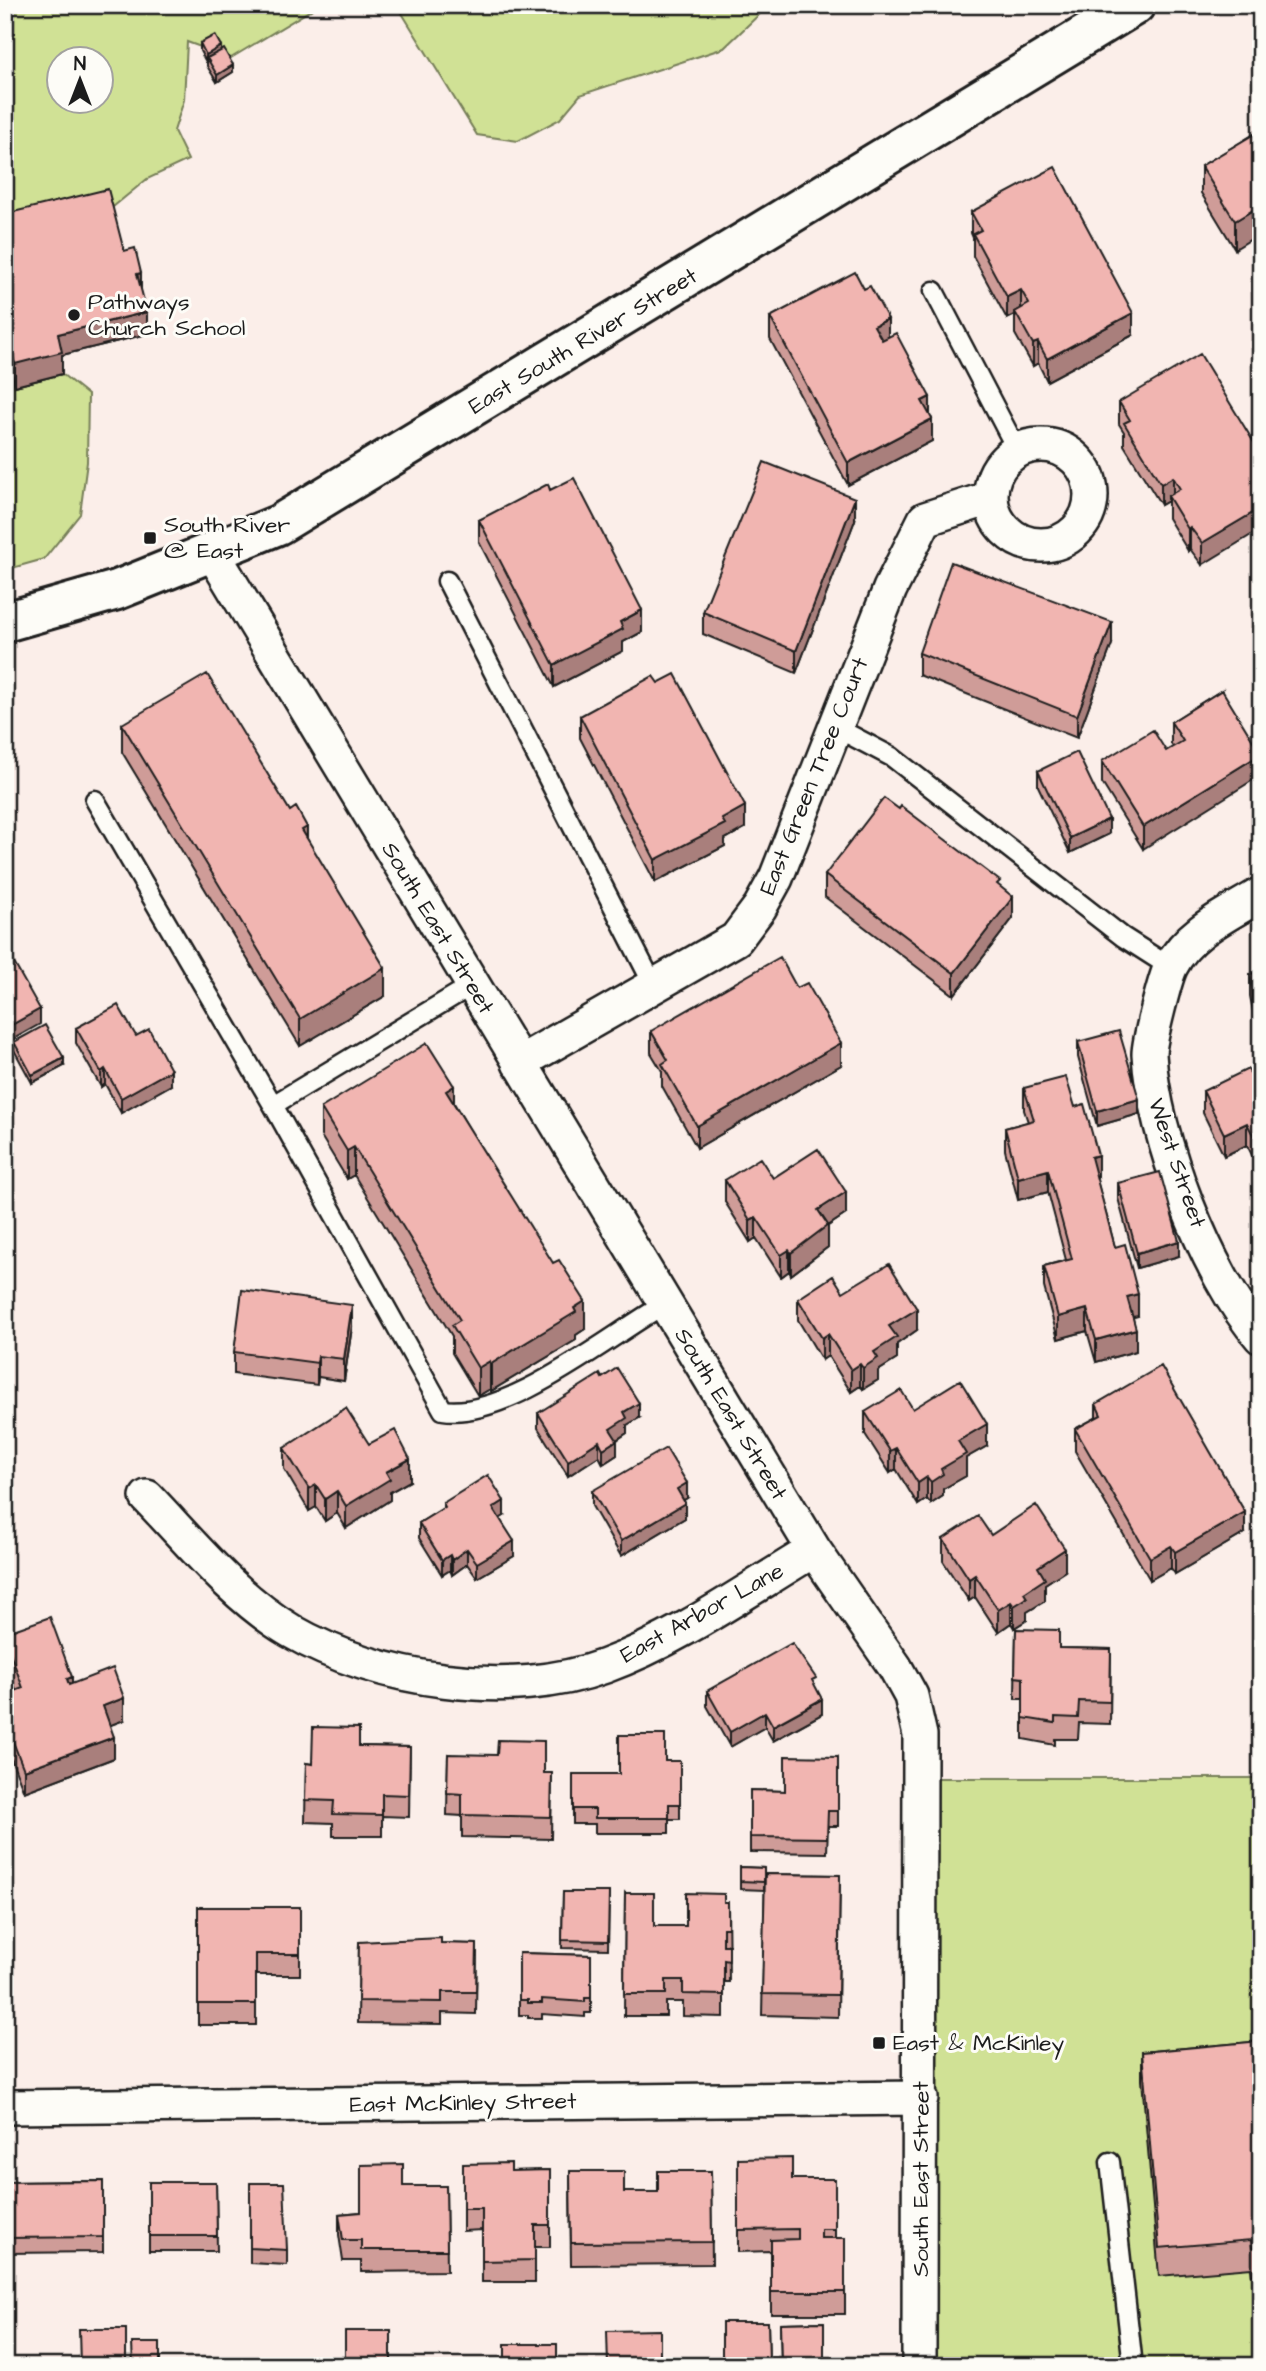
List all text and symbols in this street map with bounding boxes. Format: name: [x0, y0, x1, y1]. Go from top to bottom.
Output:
north arrow: [46, 46, 116, 116]
text: N: [74, 51, 86, 78]
street label: East South River Street: [463, 260, 704, 422]
place label: Pathways Church School: [88, 286, 245, 344]
marker: Pathways Church School: [66, 307, 82, 323]
place label: South River @ East: [164, 509, 291, 567]
marker: South River @ East: [142, 530, 158, 546]
street label: East Green Tree Court: [752, 652, 877, 900]
street label: South East Street: [374, 836, 502, 1021]
street label: West Street: [1140, 1094, 1214, 1233]
street label: South East Street: [667, 1322, 795, 1507]
street label: East Arbor Lane: [615, 1555, 789, 1671]
place label: East & McKinley: [893, 2027, 1065, 2060]
marker: East & McKinley: [871, 2035, 887, 2051]
street label: South East Street: [905, 2080, 937, 2277]
street label: East McKinley Street: [349, 2085, 577, 2122]

